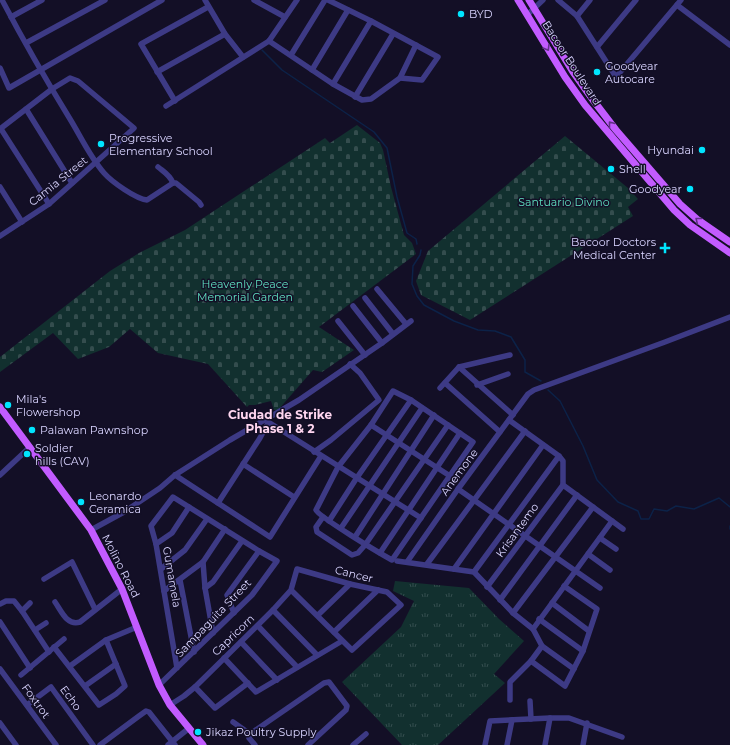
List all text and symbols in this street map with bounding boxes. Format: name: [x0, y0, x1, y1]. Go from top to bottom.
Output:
place label: BYD: [469, 7, 493, 21]
marker: BYD: [456, 9, 466, 19]
street label: Bacoor Boulevard: [539, 18, 605, 108]
one-way arrow: [543, 44, 550, 51]
place label: Goodyear Autocare: [605, 59, 658, 86]
marker: Goodyear Autocare: [592, 67, 602, 77]
one-way arrow: [608, 121, 615, 128]
place label: Progressive Elementary School: [109, 131, 213, 158]
marker: Progressive Elementary School: [96, 139, 106, 149]
place label: Hyundai: [647, 143, 694, 157]
marker: Hyundai: [697, 145, 707, 155]
street label: Camia Street: [26, 153, 91, 209]
place label: Shell: [619, 162, 646, 176]
marker: Shell: [606, 164, 616, 174]
place label: Goodyear: [629, 182, 682, 196]
marker: Goodyear: [685, 184, 695, 194]
park label: Santuario Divino: [518, 195, 610, 209]
one-way arrow: [695, 217, 703, 224]
place label: Bacoor Doctors Medical Center: [571, 235, 657, 262]
marker: Bacoor Doctors Medical Center: [659, 242, 671, 254]
park label: Heavenly Peace Memorial Garden: [197, 277, 293, 304]
place label: Mila's Flowershop: [16, 392, 80, 419]
marker: Mila's Flowershop: [3, 400, 13, 410]
district label: Ciudad de Strike Phase 1 & 2: [228, 407, 332, 436]
place label: Palawan Pawnshop: [40, 423, 148, 437]
marker: Palawan Pawnshop: [27, 425, 37, 435]
place label: Soldier hills (CAV): [35, 441, 90, 468]
street label: Anemone: [437, 446, 481, 498]
marker: Soldier hills (CAV): [22, 449, 32, 459]
place label: Leonardo Ceramica: [89, 489, 142, 516]
marker: Leonardo Ceramica: [76, 497, 86, 507]
street label: Krisantemo: [493, 500, 541, 560]
street label: Molino Road: [99, 532, 143, 600]
street label: Gumamela: [160, 545, 184, 609]
street label: Cancer: [333, 563, 375, 585]
street label: Sampaguita Street: [172, 576, 254, 660]
street label: Capricorn: [209, 611, 257, 659]
street label: Foxtrot: [19, 681, 54, 722]
street label: Echo: [57, 683, 85, 713]
place label: Jikaz Poultry Supply: [205, 725, 316, 739]
marker: Jikaz Poultry Supply: [193, 727, 203, 737]

